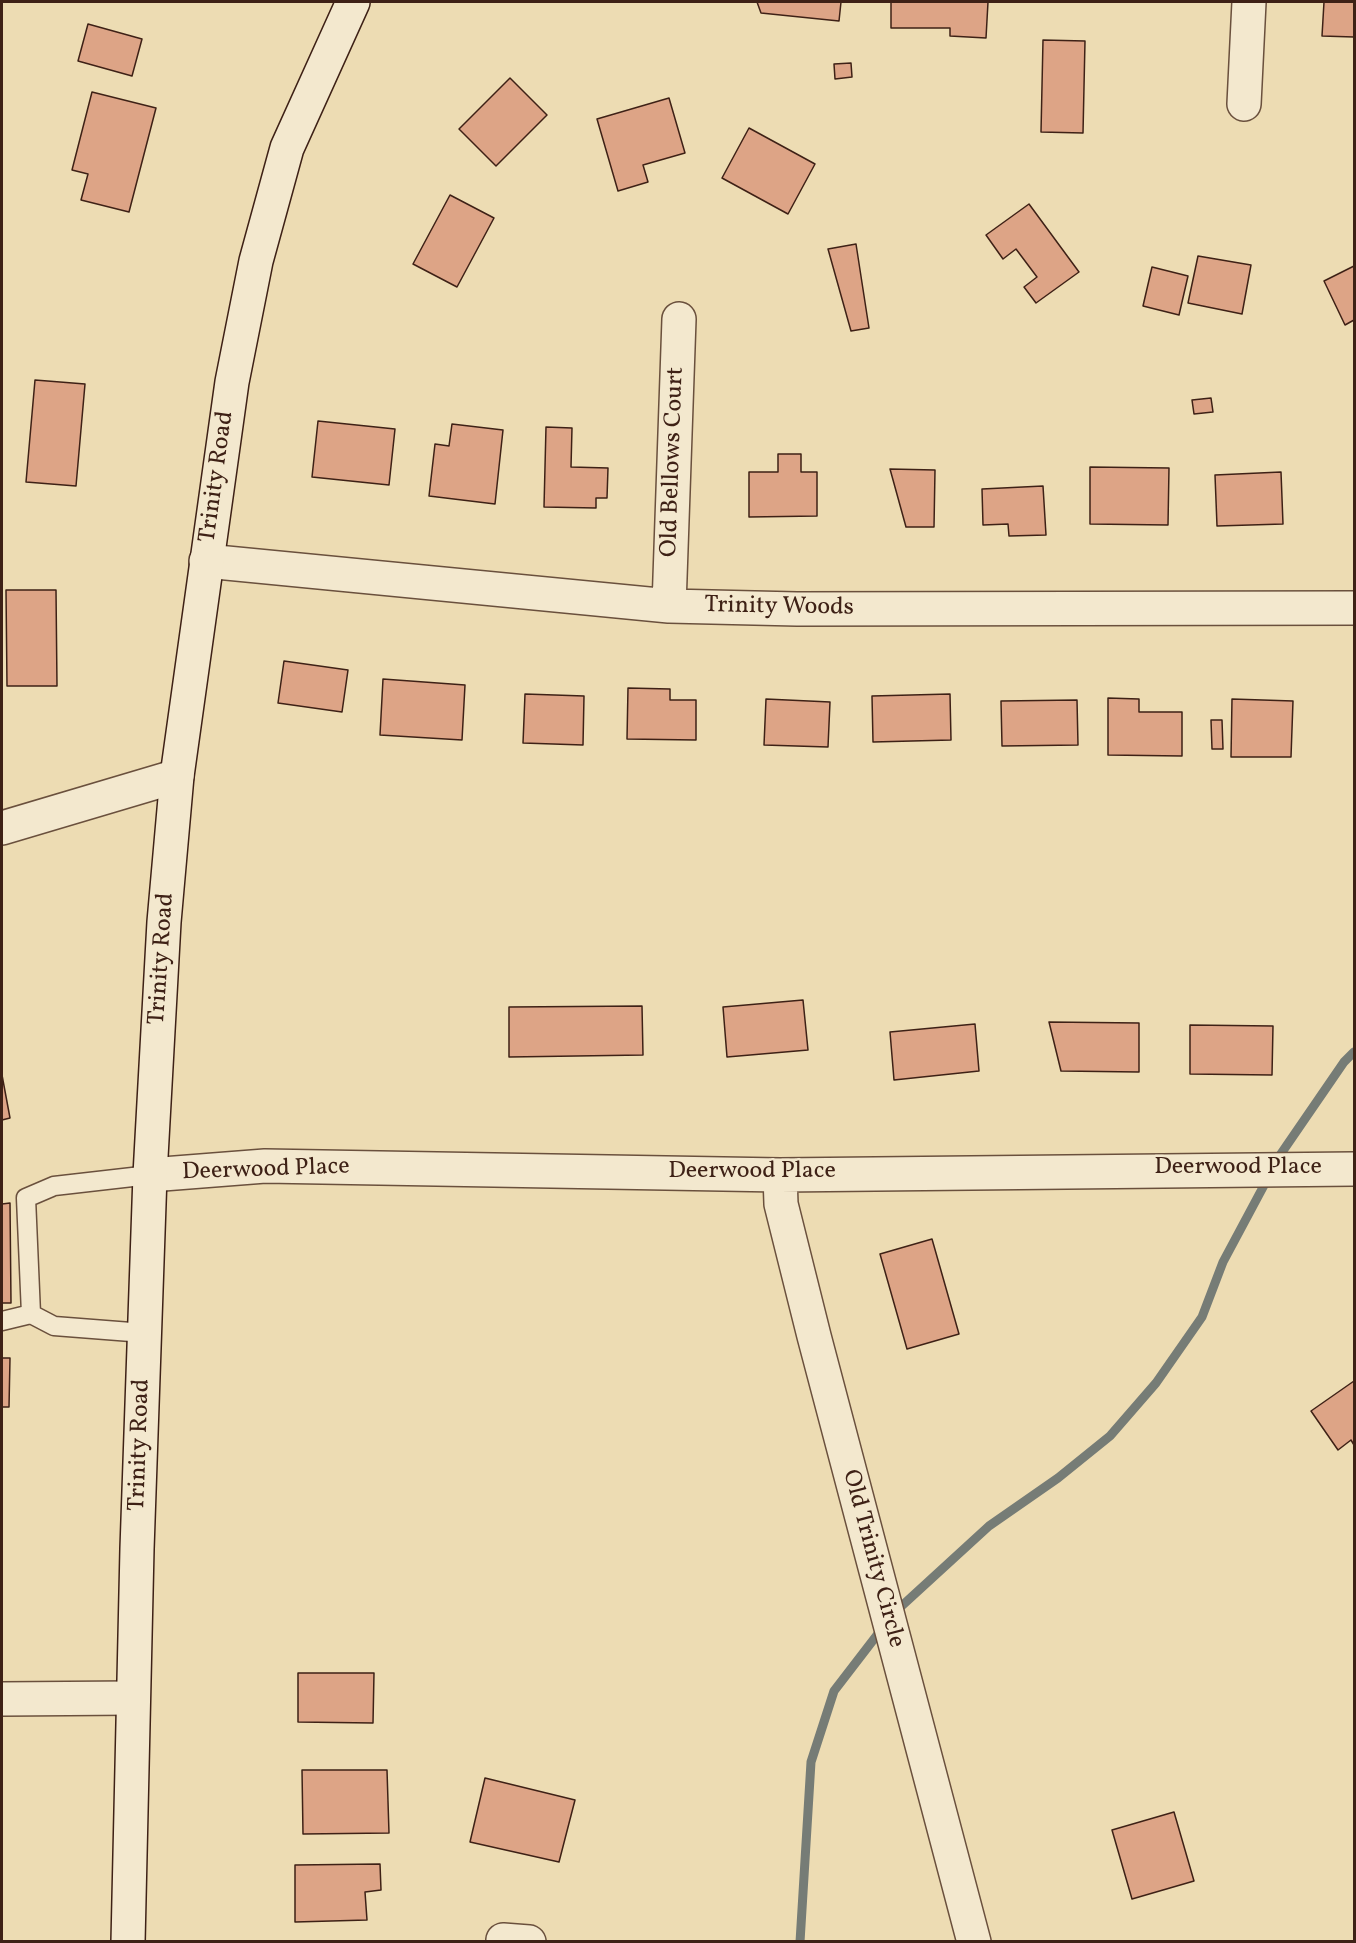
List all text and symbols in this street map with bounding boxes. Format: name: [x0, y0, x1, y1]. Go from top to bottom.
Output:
street label: Old Bellows Court: [656, 366, 692, 558]
street label: Trinity Road: [195, 409, 241, 545]
street label: Trinity Woods: [704, 592, 854, 624]
street label: Trinity Road: [144, 892, 182, 1026]
street label: Deerwood Place: [182, 1154, 350, 1188]
street label: Deerwood Place: [1154, 1155, 1322, 1183]
street label: Deerwood Place: [668, 1159, 836, 1187]
street label: Trinity Road: [124, 1378, 158, 1512]
street label: Old Trinity Circle: [834, 1467, 910, 1651]

